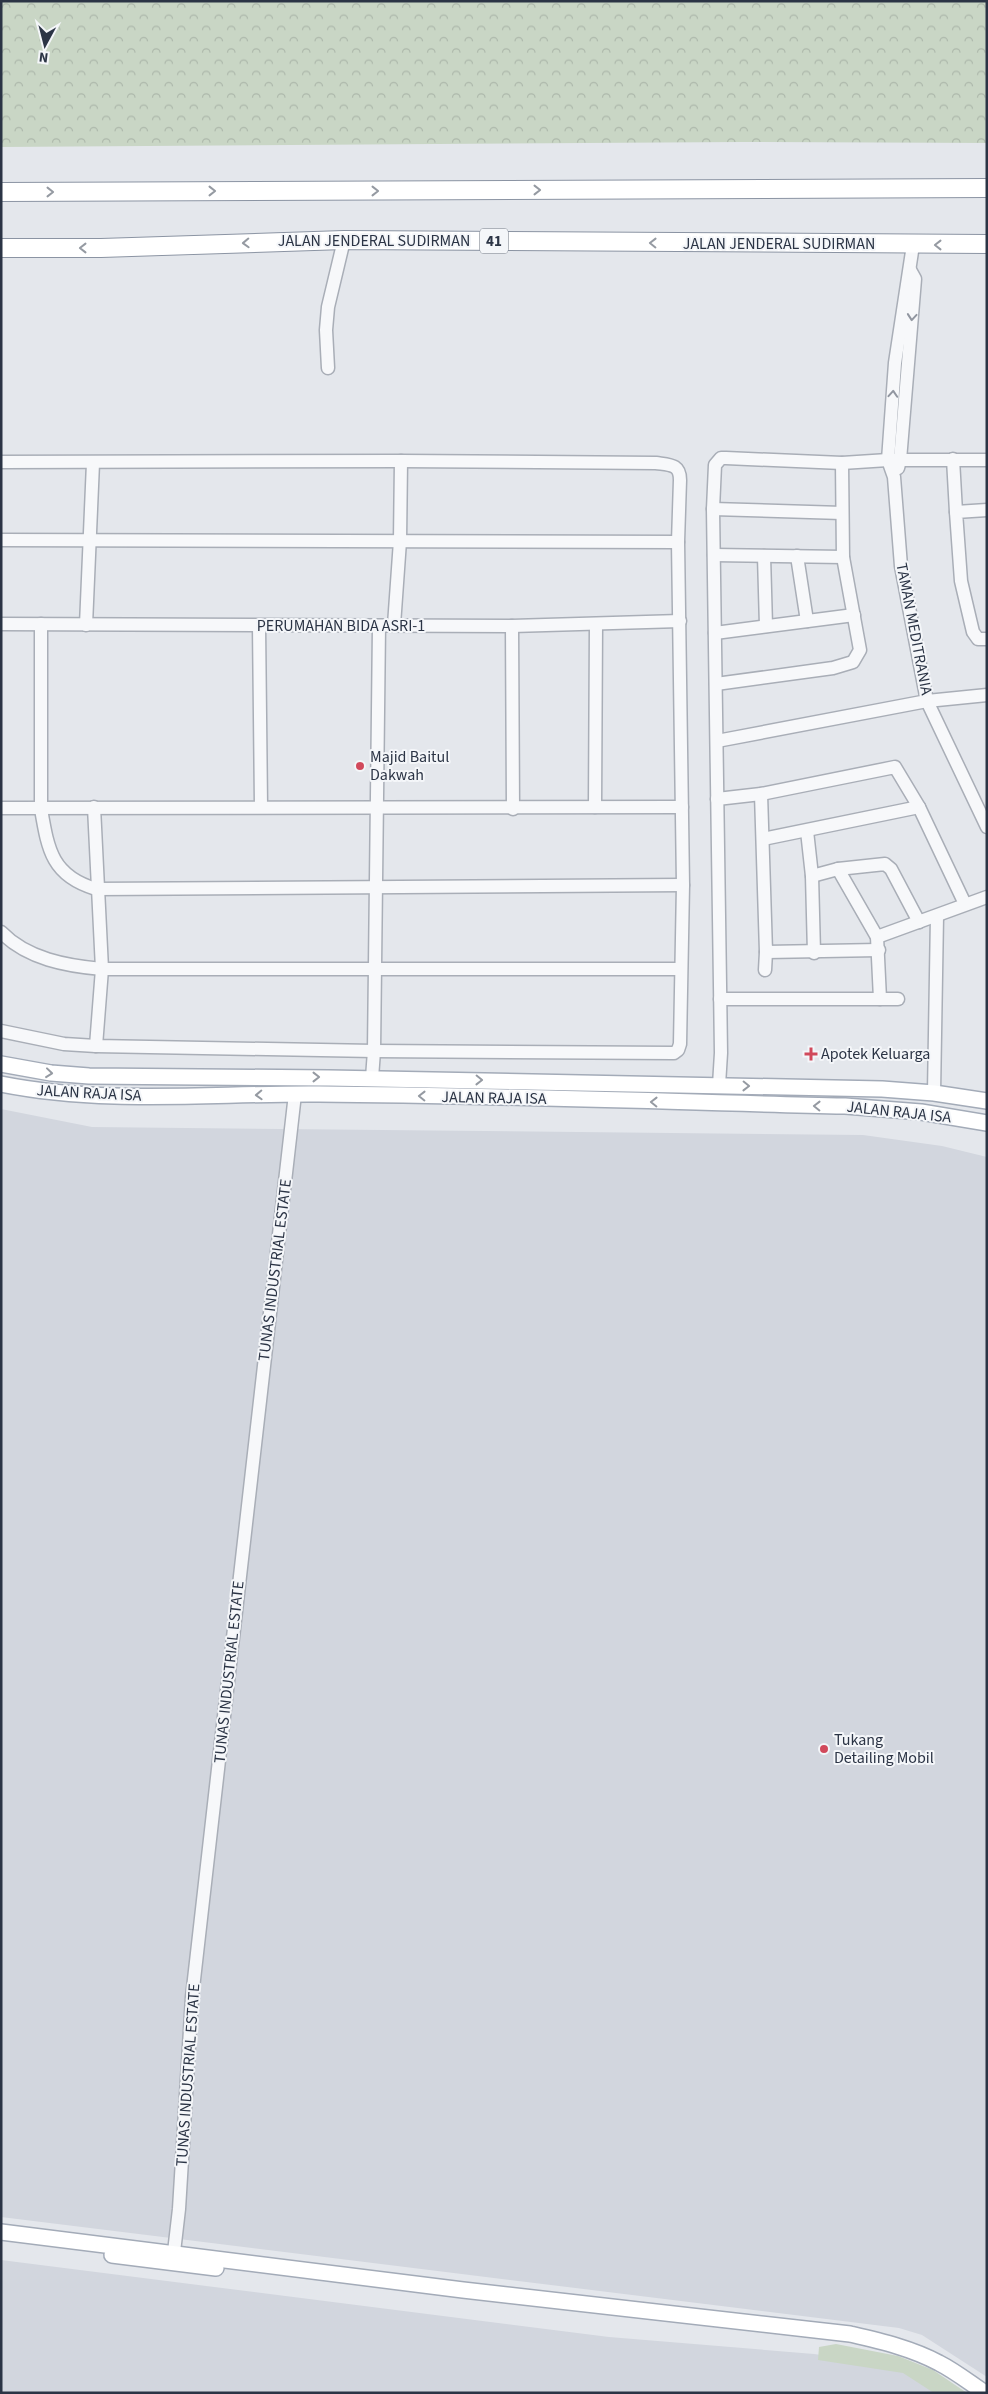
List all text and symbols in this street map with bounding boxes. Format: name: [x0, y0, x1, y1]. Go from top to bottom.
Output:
north arrow: [20, 20, 70, 70]
text: N: [38, 46, 49, 67]
one-way arrow: [534, 185, 542, 195]
one-way arrow: [209, 186, 217, 196]
one-way arrow: [372, 186, 379, 196]
one-way arrow: [46, 187, 54, 197]
road number: 41: [480, 228, 508, 254]
street label: JALAN JENDERAL SUDIRMAN: [278, 230, 470, 252]
street label: JALAN JENDERAL SUDIRMAN: [683, 233, 875, 255]
one-way arrow: [241, 238, 249, 248]
one-way arrow: [649, 238, 656, 248]
one-way arrow: [934, 239, 942, 250]
one-way arrow: [79, 243, 86, 253]
one-way arrow: [907, 313, 918, 321]
one-way arrow: [887, 390, 898, 398]
street label: TAMAN MEDITRANIA: [890, 561, 938, 697]
street label: PERUMAHAN BIDA ASRI-1: [257, 615, 425, 637]
place label: Majid Baitul Dakwah: [370, 746, 449, 786]
marker: Majid Baitul Dakwah: [354, 760, 366, 772]
place label: Apotek Keluarga: [821, 1043, 930, 1065]
marker: Apotek Keluarga: [805, 1048, 817, 1060]
one-way arrow: [45, 1067, 53, 1078]
one-way arrow: [313, 1072, 321, 1082]
one-way arrow: [476, 1075, 483, 1085]
street label: JALAN RAJA ISA: [36, 1079, 142, 1107]
one-way arrow: [743, 1080, 751, 1091]
street label: JALAN RAJA ISA: [441, 1086, 547, 1110]
one-way arrow: [255, 1090, 263, 1100]
one-way arrow: [418, 1091, 426, 1101]
one-way arrow: [650, 1096, 658, 1107]
street label: JALAN RAJA ISA: [846, 1096, 953, 1128]
one-way arrow: [812, 1100, 820, 1111]
street label: TUNAS INDUSTRIAL ESTATE: [253, 1178, 297, 1362]
street label: TUNAS INDUSTRIAL ESTATE: [208, 1580, 250, 1764]
place label: Tukang Detailing Mobil: [834, 1729, 934, 1769]
marker: Tukang Detailing Mobil: [818, 1743, 830, 1755]
street label: TUNAS INDUSTRIAL ESTATE: [171, 1983, 205, 2167]

